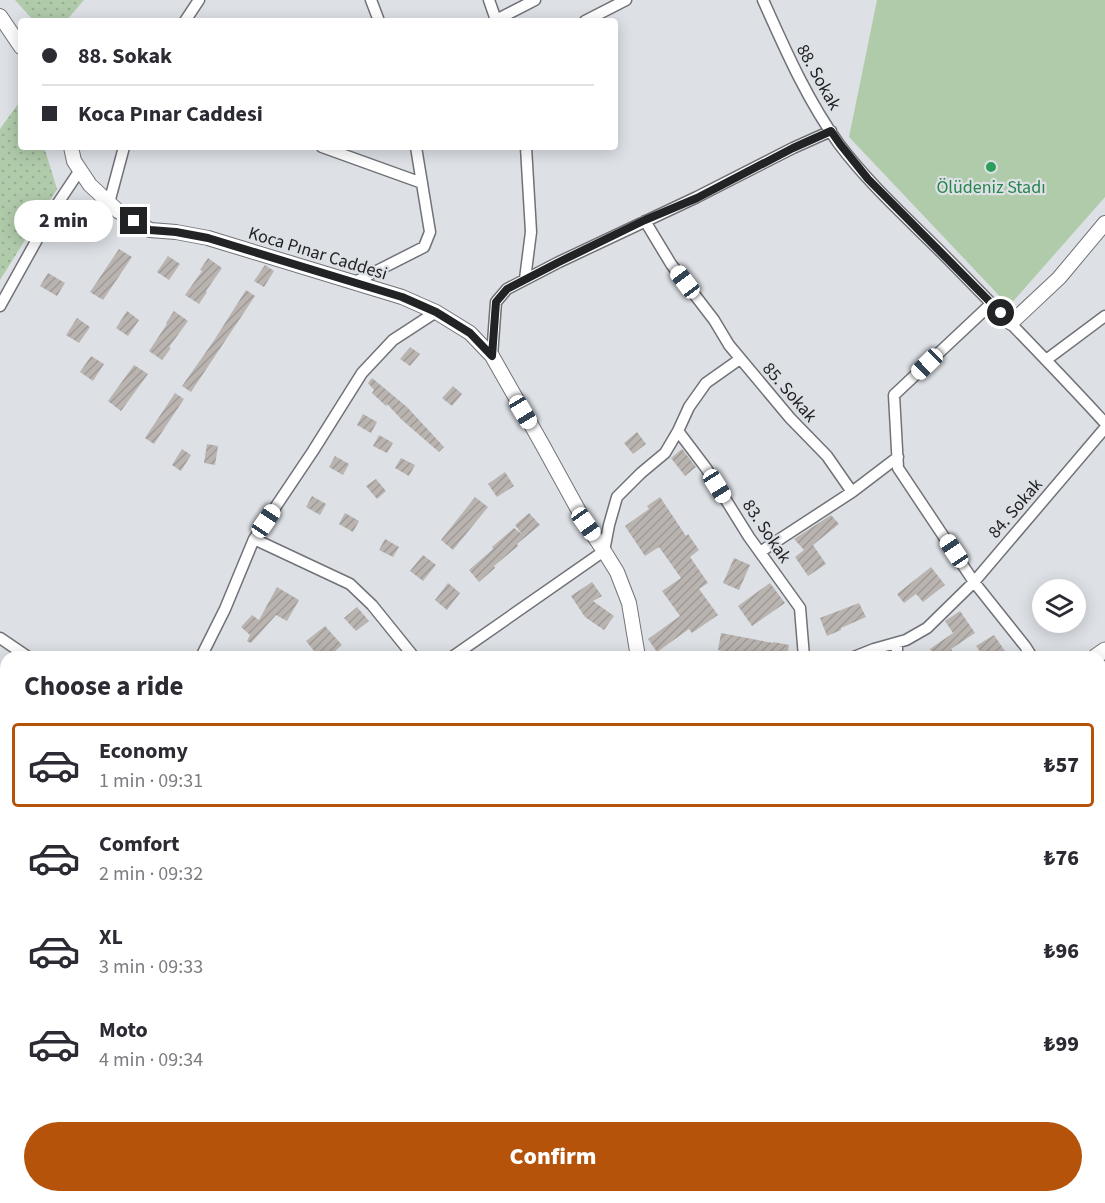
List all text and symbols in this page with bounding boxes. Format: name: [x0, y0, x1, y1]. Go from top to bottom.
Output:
text: 88. Sokak: [78, 40, 172, 72]
street label: 88. Sokak: [790, 40, 847, 115]
text: Koca Pınar Caddesi: [78, 98, 263, 130]
marker: Ölüdeniz Stadı: [984, 160, 998, 174]
place label: Ölüdeniz Stadı: [936, 175, 1046, 200]
callout: 2 min: [14, 200, 113, 242]
text: 2 min: [39, 207, 88, 235]
route end: [120, 207, 147, 234]
street label: Koca Pınar Caddesi: [245, 220, 391, 287]
car: [667, 262, 703, 302]
route start: [987, 299, 1014, 326]
car: [908, 345, 946, 383]
street label: 85. Sokak: [757, 357, 823, 428]
car: [506, 392, 540, 432]
car: [700, 466, 734, 506]
street label: 84. Sokak: [982, 473, 1049, 544]
street label: 83. Sokak: [736, 494, 797, 568]
car: [248, 501, 284, 541]
car: [568, 504, 604, 544]
car: [936, 531, 972, 571]
map controls: [1032, 579, 1086, 633]
button: layers: [1032, 579, 1086, 633]
text: Choose a ride: [24, 667, 184, 706]
text: Economy: [99, 735, 188, 767]
icon: car: [27, 738, 81, 792]
text: ₺57: [1044, 749, 1079, 781]
text: 1 min · 09:31: [99, 767, 203, 795]
text: Comfort: [99, 828, 180, 860]
icon: car: [27, 831, 81, 885]
text: ₺76: [1044, 842, 1079, 874]
text: 2 min · 09:32: [99, 860, 203, 888]
text: XL: [99, 921, 123, 953]
icon: car: [27, 924, 81, 978]
text: ₺96: [1044, 935, 1079, 967]
text: 3 min · 09:33: [99, 953, 203, 981]
text: Moto: [99, 1014, 148, 1046]
icon: car: [27, 1017, 81, 1071]
text: ₺99: [1044, 1028, 1079, 1060]
text: 4 min · 09:34: [99, 1046, 203, 1074]
button: Confirm: [24, 1122, 1082, 1191]

